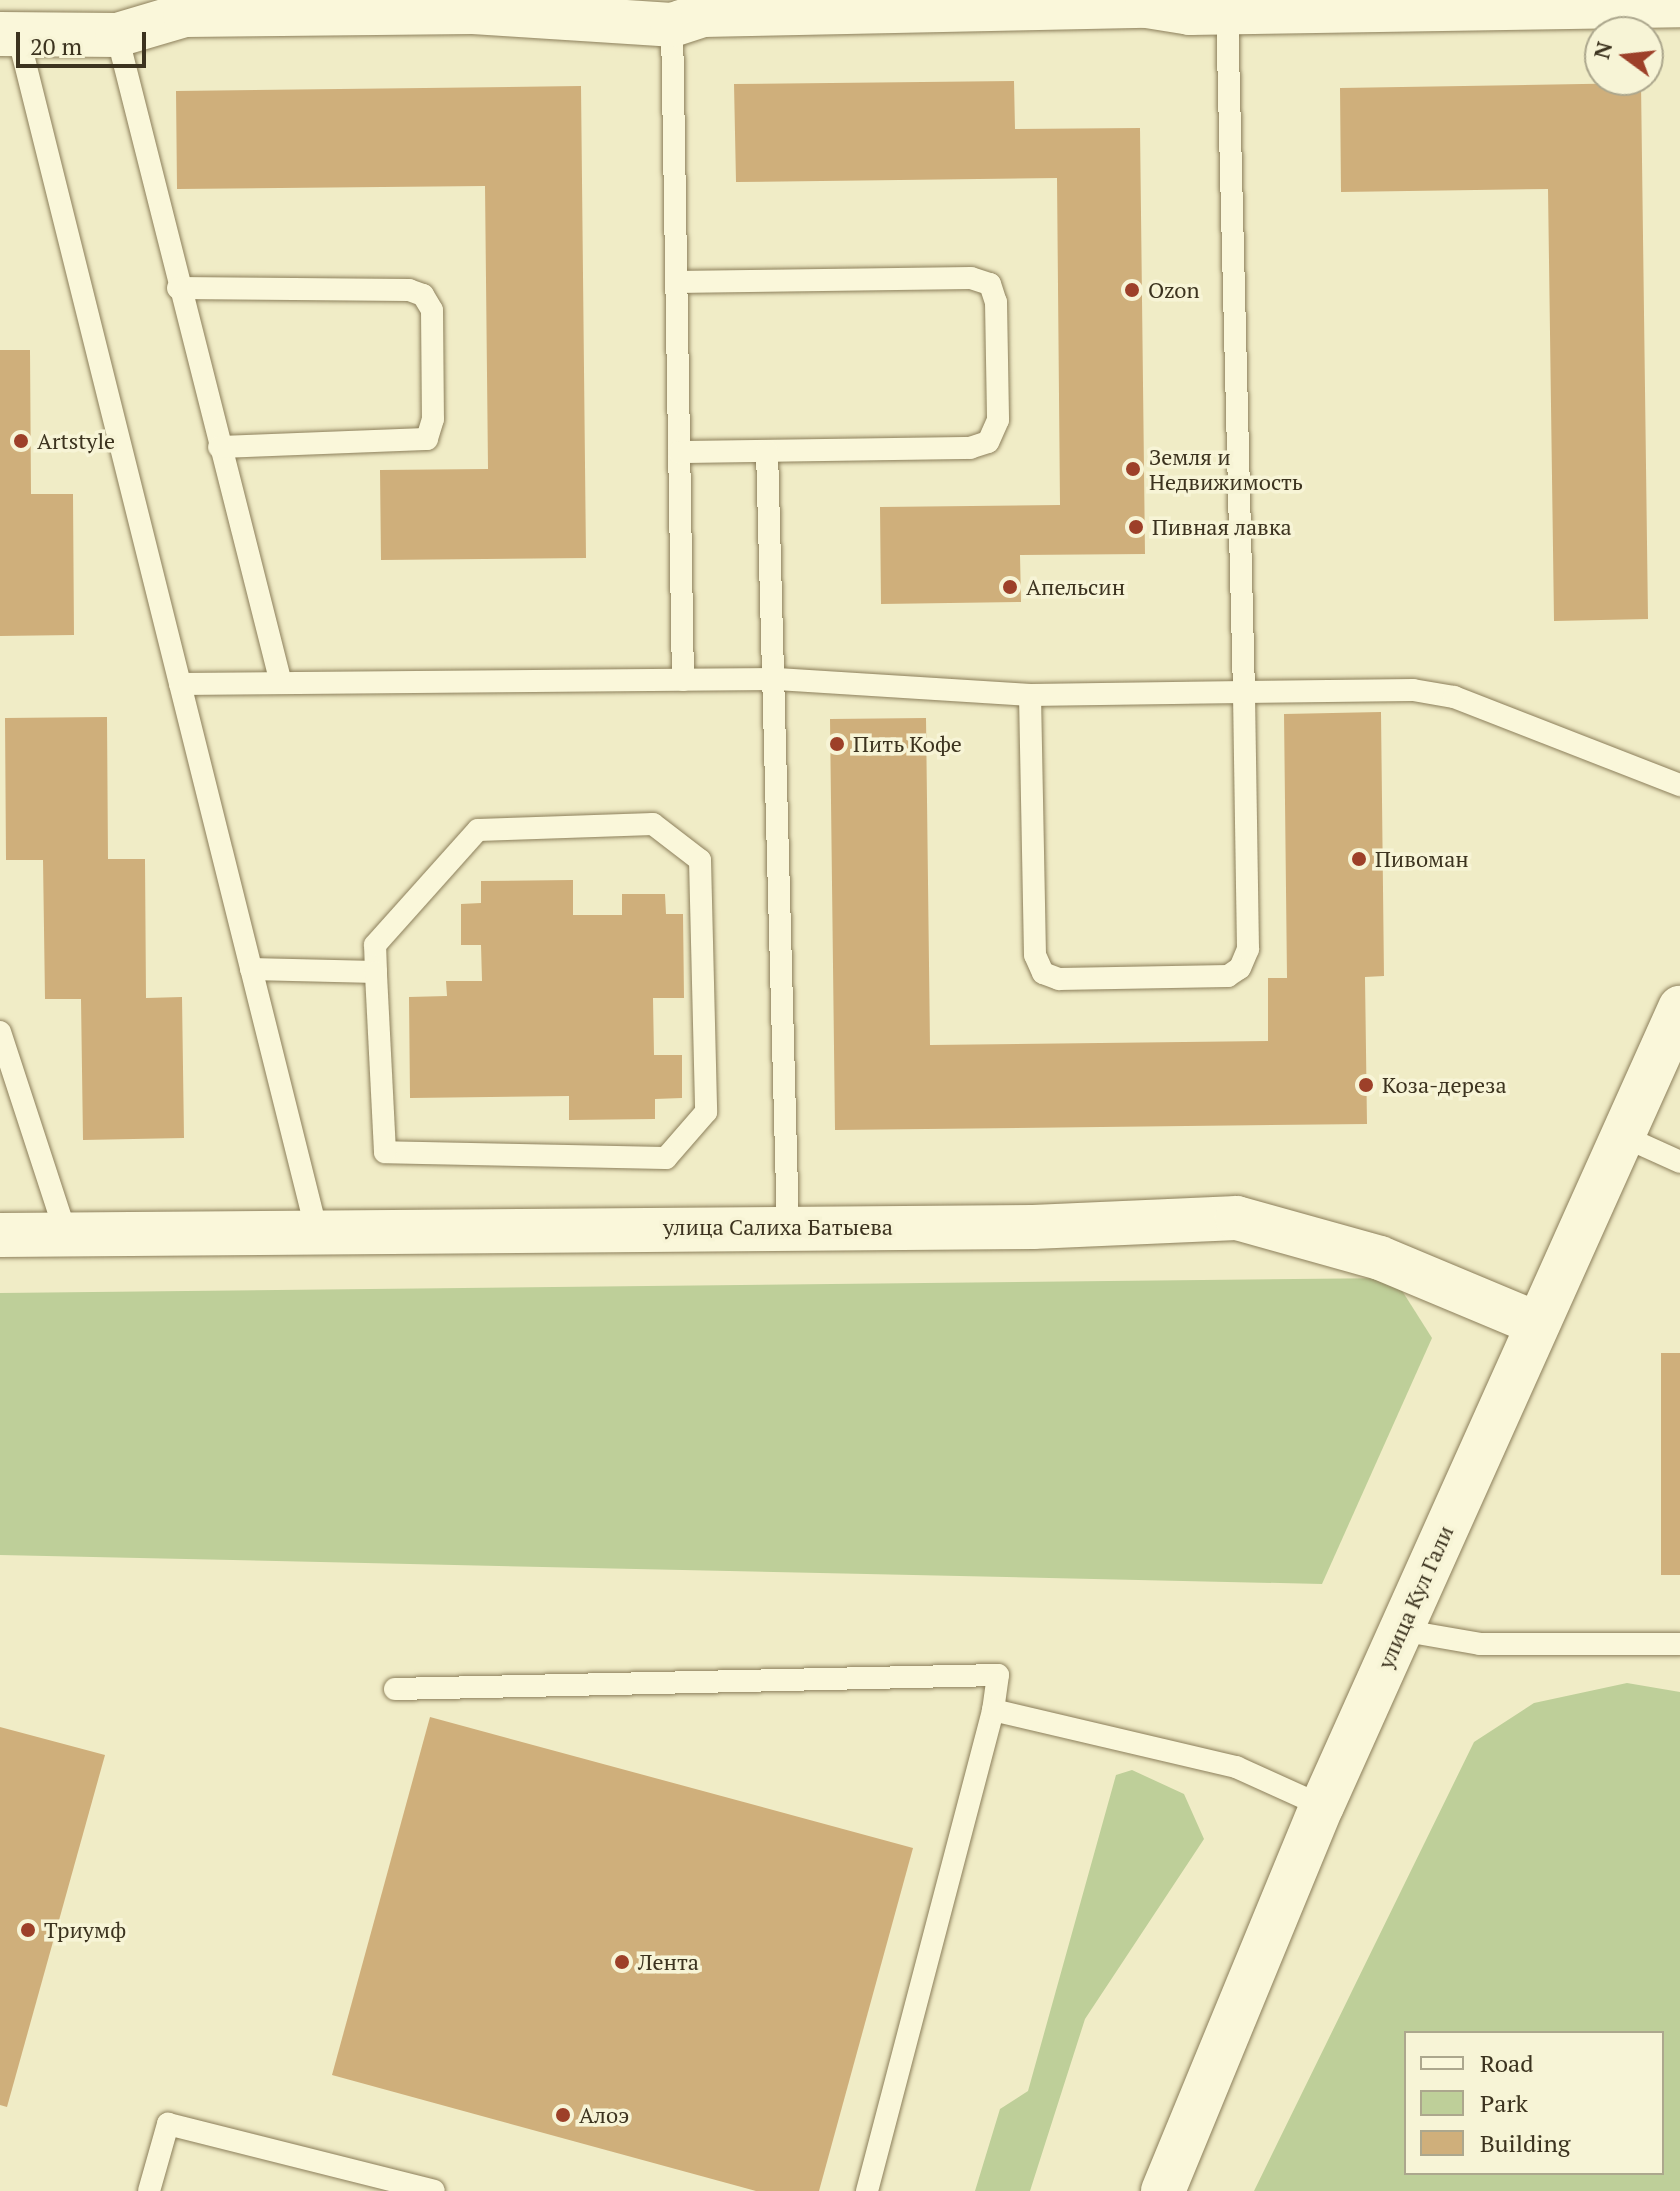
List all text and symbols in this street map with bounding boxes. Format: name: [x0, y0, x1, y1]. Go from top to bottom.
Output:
scale bar: [20, 16, 150, 66]
north arrow: [1584, 16, 1664, 96]
text: 20 m: [30, 30, 82, 62]
text: N: [1586, 38, 1618, 62]
place label: Ozon: [1148, 277, 1200, 303]
marker: Ozon: [1123, 281, 1141, 299]
place label: Artstyle: [37, 428, 115, 454]
marker: Artstyle: [12, 432, 30, 450]
place label: Земля и Недвижимость: [1149, 443, 1303, 494]
marker: Земля и Недвижимость: [1124, 460, 1142, 478]
place label: Пивная лавка: [1152, 514, 1292, 540]
marker: Пивная лавка: [1127, 518, 1145, 536]
place label: Апельсин: [1026, 574, 1125, 600]
marker: Апельсин: [1001, 578, 1019, 596]
place label: Пить Кофе: [853, 731, 962, 757]
marker: Пить Кофе: [828, 735, 846, 753]
place label: Пивоман: [1375, 846, 1469, 872]
marker: Пивоман: [1350, 850, 1368, 868]
place label: Коза-дереза: [1382, 1072, 1507, 1098]
marker: Коза-дереза: [1357, 1076, 1375, 1094]
street label: улица Салиха Батыева: [663, 1214, 893, 1240]
street label: улица Кул Гали: [1372, 1521, 1458, 1673]
place label: Триумф: [44, 1917, 126, 1943]
marker: Триумф: [19, 1921, 37, 1939]
place label: Лента: [638, 1949, 699, 1975]
marker: Лента: [613, 1953, 631, 1971]
legend: [1404, 2031, 1664, 2175]
text: Road: [1480, 2047, 1534, 2079]
text: Park: [1480, 2087, 1528, 2119]
place label: Алоэ: [579, 2102, 629, 2128]
marker: Алоэ: [554, 2106, 572, 2124]
text: Building: [1480, 2127, 1570, 2159]

